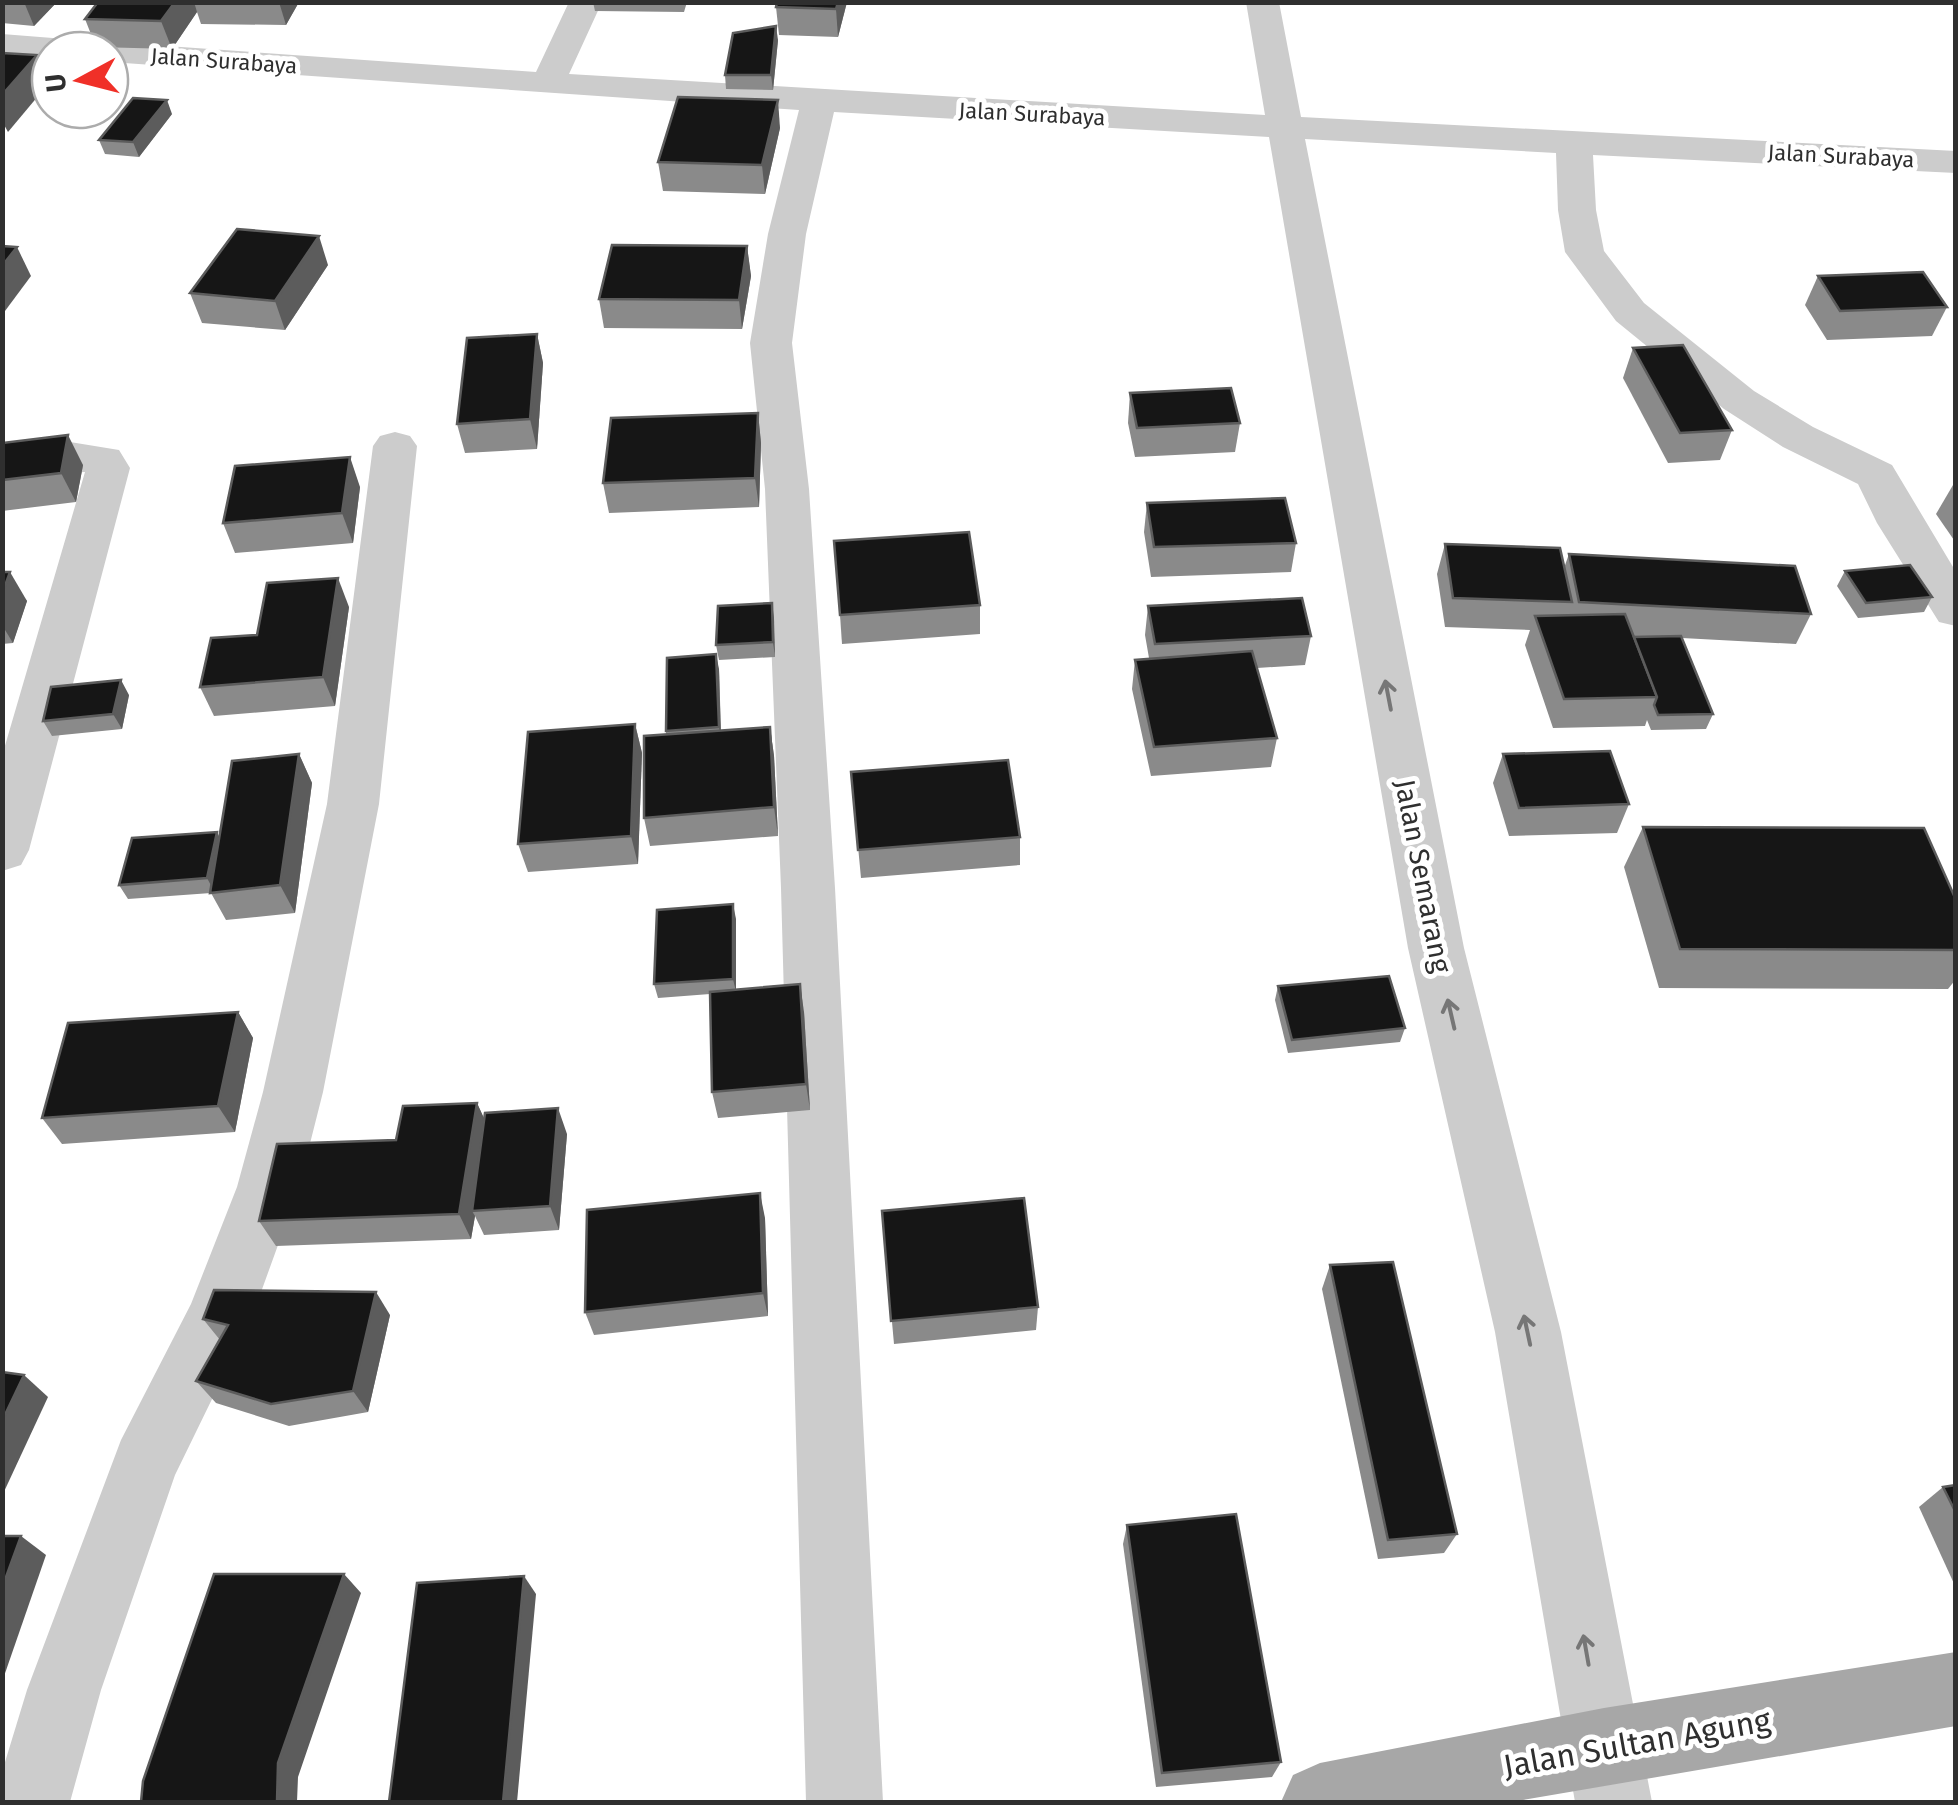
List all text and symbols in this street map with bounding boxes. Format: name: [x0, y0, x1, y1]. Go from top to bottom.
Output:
north arrow: [30, 30, 130, 130]
street label: Jalan Surabaya: [150, 42, 298, 80]
text: U: [38, 72, 73, 94]
street label: Jalan Surabaya: [958, 97, 1106, 131]
street label: Jalan Surabaya: [1767, 139, 1915, 173]
one-way arrow: [1378, 680, 1397, 712]
street label: Jalan Semarang: [1388, 776, 1458, 976]
one-way arrow: [1441, 999, 1459, 1031]
one-way arrow: [1516, 1315, 1535, 1347]
one-way arrow: [1576, 1634, 1595, 1667]
street label: Jalan Sultan Agung: [1500, 1701, 1774, 1785]

